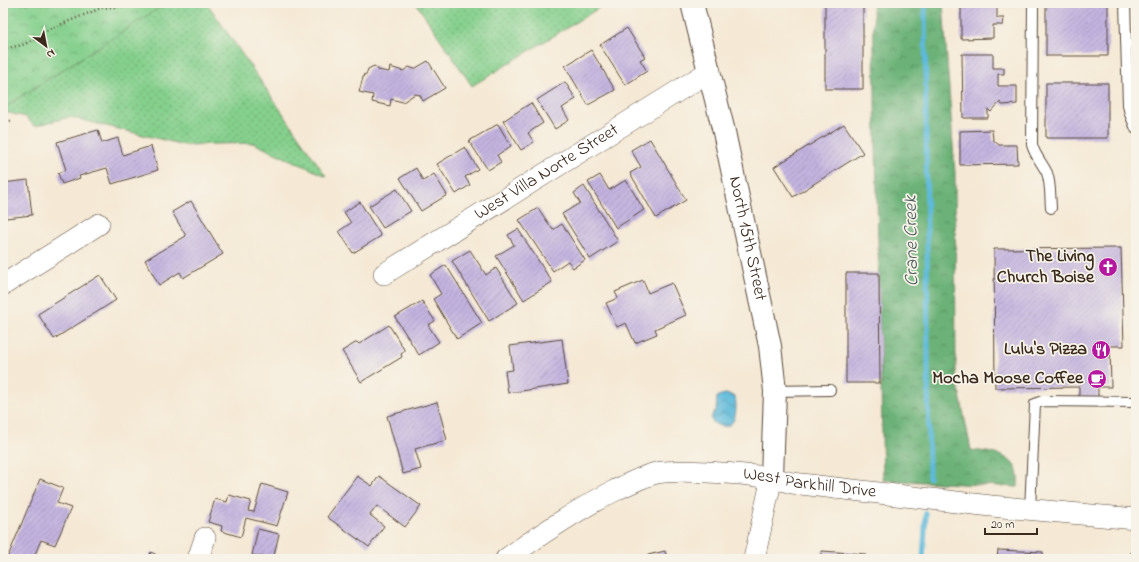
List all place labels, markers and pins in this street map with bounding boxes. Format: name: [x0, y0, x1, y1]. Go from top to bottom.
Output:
place label: The Living Church Boise: [997, 244, 1095, 291]
church icon: The Living Church Boise: [1097, 256, 1119, 278]
place label: Lulu's Pizza: [1004, 337, 1087, 363]
restaurant icon: Lulu's Pizza: [1090, 339, 1112, 361]
place label: Mocha Moose Coffee: [932, 366, 1084, 392]
cafe icon: Mocha Moose Coffee: [1086, 368, 1108, 390]

